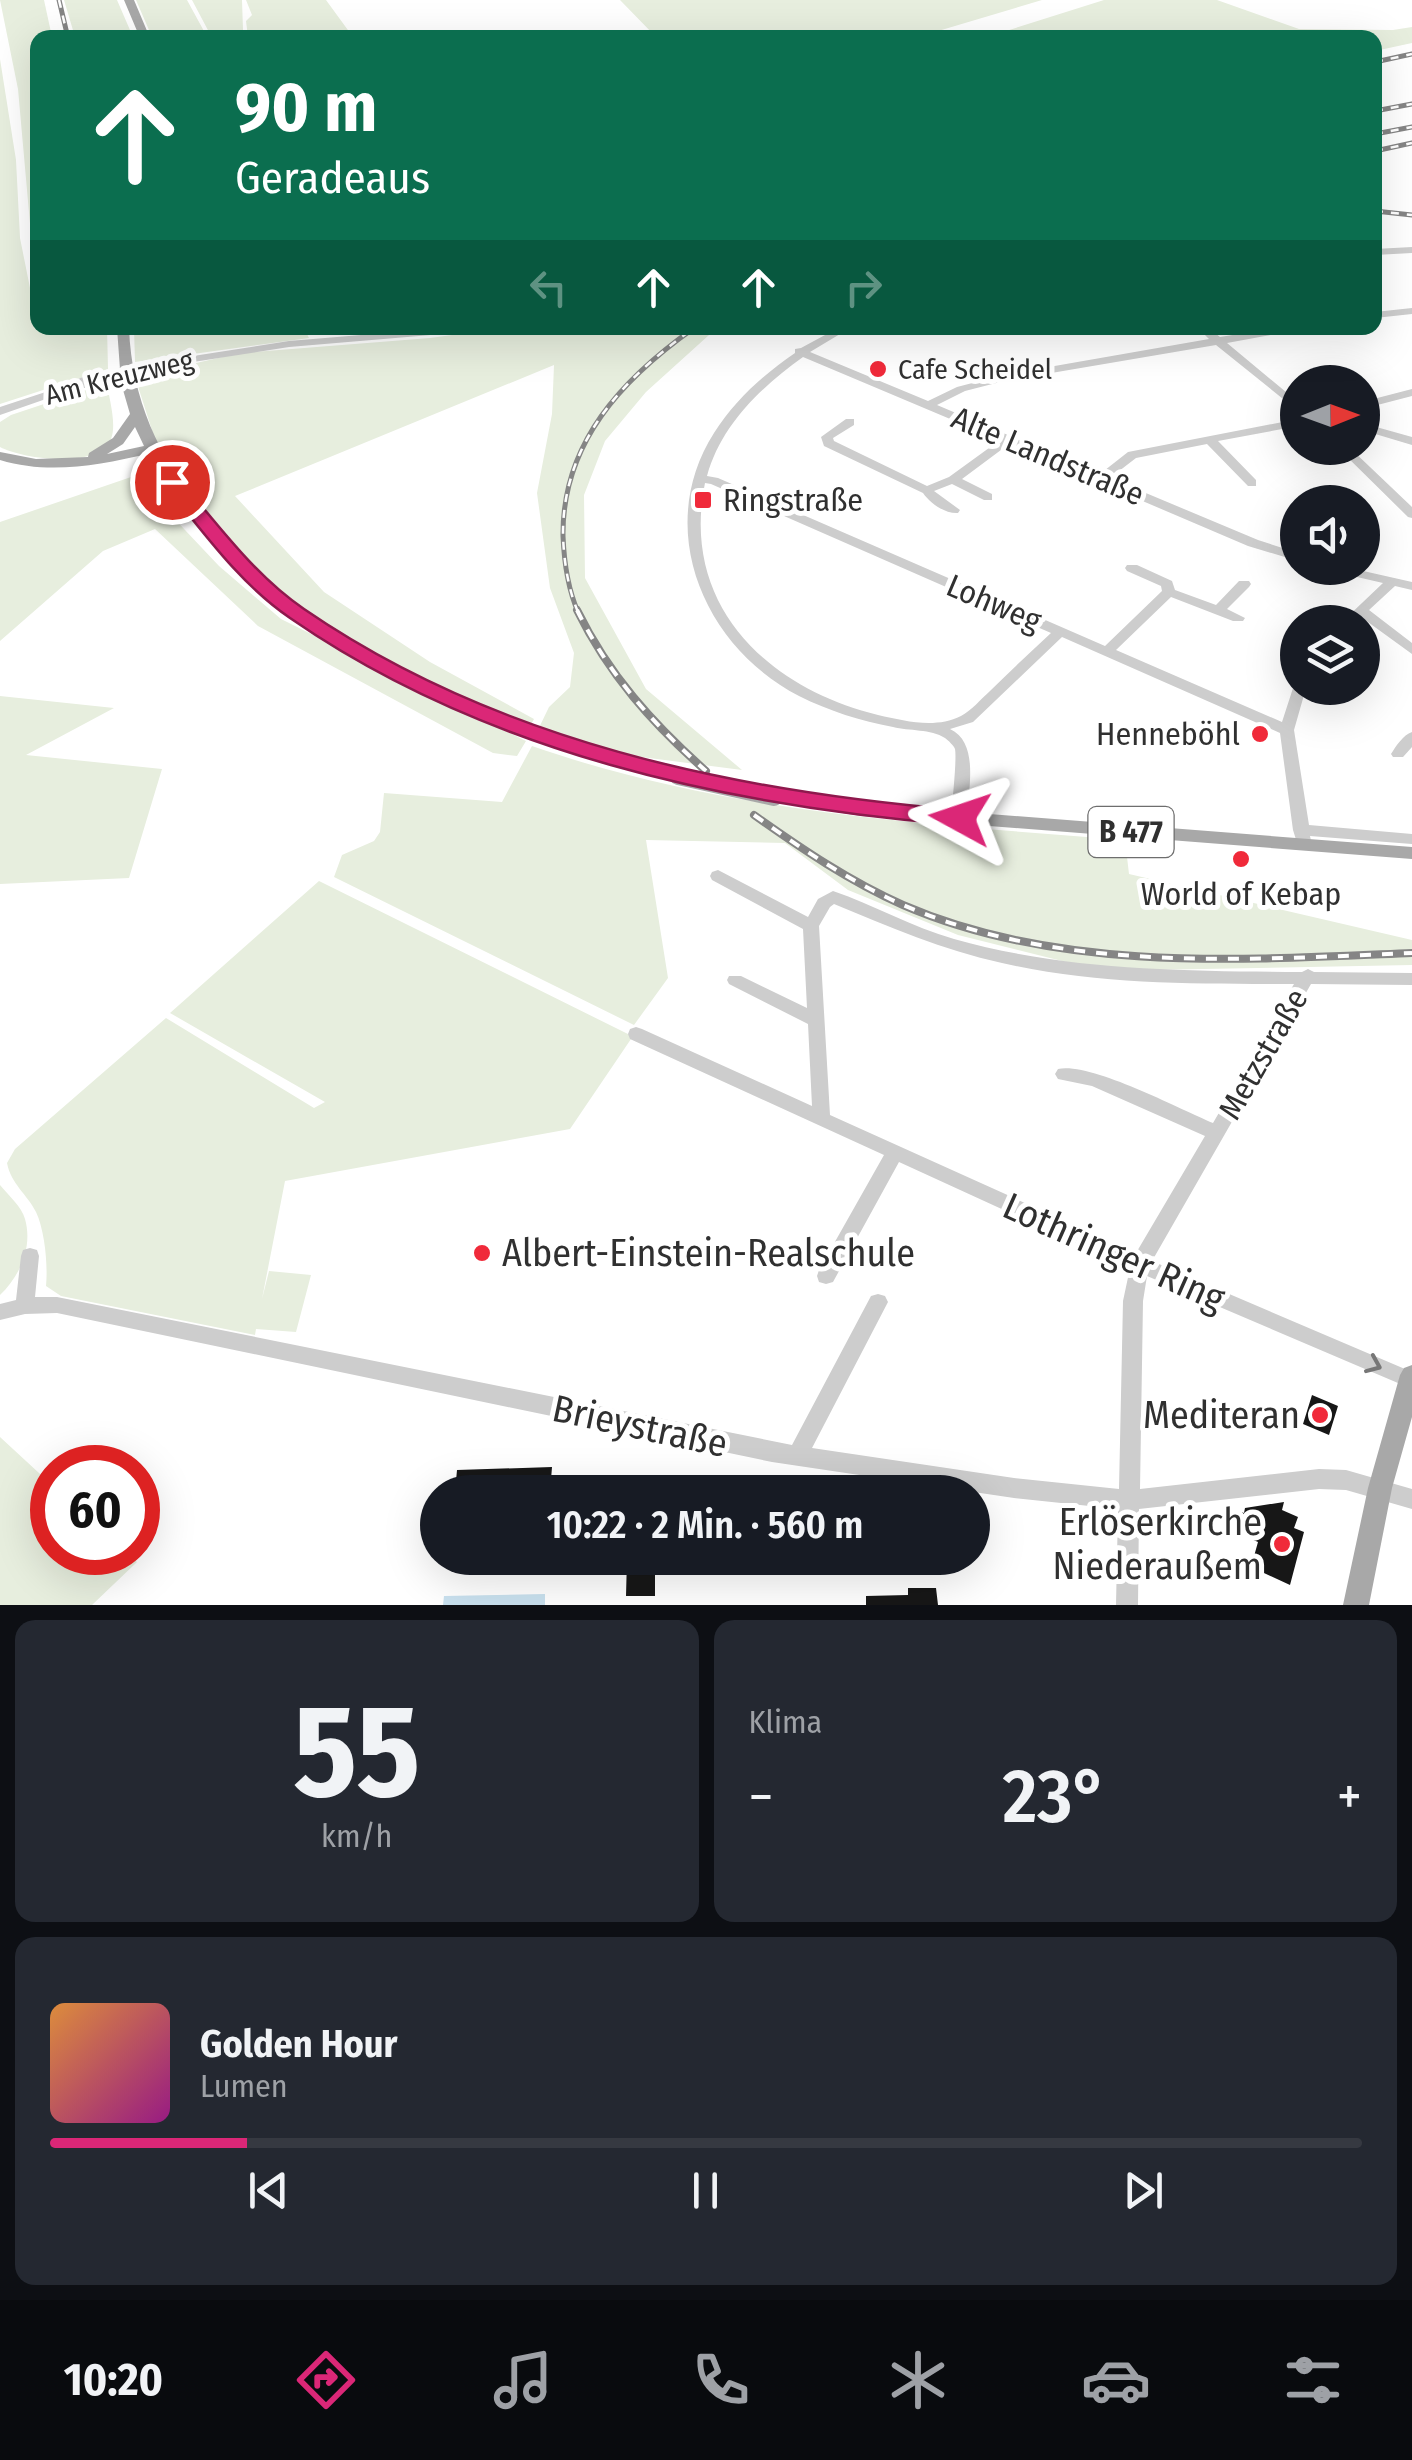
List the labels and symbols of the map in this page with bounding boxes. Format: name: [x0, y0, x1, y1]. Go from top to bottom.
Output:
street label: Am Kreuzweg: [42, 343, 197, 412]
place label: Cafe Scheidel: [898, 353, 1052, 386]
marker: Cafe Scheidel: [867, 358, 889, 380]
north arrow: [1280, 365, 1380, 465]
street label: Alte Landstraße: [946, 398, 1150, 514]
pin: [130, 440, 215, 525]
place label: Ringstraße: [723, 481, 863, 519]
marker: Ringstraße: [692, 489, 714, 511]
street label: Lohweg: [941, 566, 1047, 640]
place label: Henneböhl: [1096, 715, 1240, 753]
marker: Henneböhl: [1249, 723, 1271, 745]
position arrow: [908, 766, 1012, 870]
road number: B 477: [1088, 807, 1174, 857]
marker: World of Kebap: [1230, 848, 1252, 870]
place label: World of Kebap: [1141, 875, 1341, 913]
street label: Metzstraße: [1210, 982, 1316, 1126]
street label: Lothringer Ring: [996, 1183, 1232, 1321]
place label: Albert-Einstein-Realschule: [502, 1230, 915, 1276]
marker: Albert-Einstein-Realschule: [471, 1242, 493, 1264]
one-way arrow: [1364, 1354, 1382, 1374]
street label: Brieystraße: [548, 1385, 732, 1467]
place label: Mediteran: [1143, 1392, 1300, 1438]
marker: Mediteran: [1309, 1404, 1331, 1426]
speed limit sign: 60: [30, 1445, 160, 1575]
place label: Erlöserkirche Niederaußem: [1053, 1499, 1262, 1589]
marker: Erlöserkirche Niederaußem: [1271, 1533, 1293, 1555]

